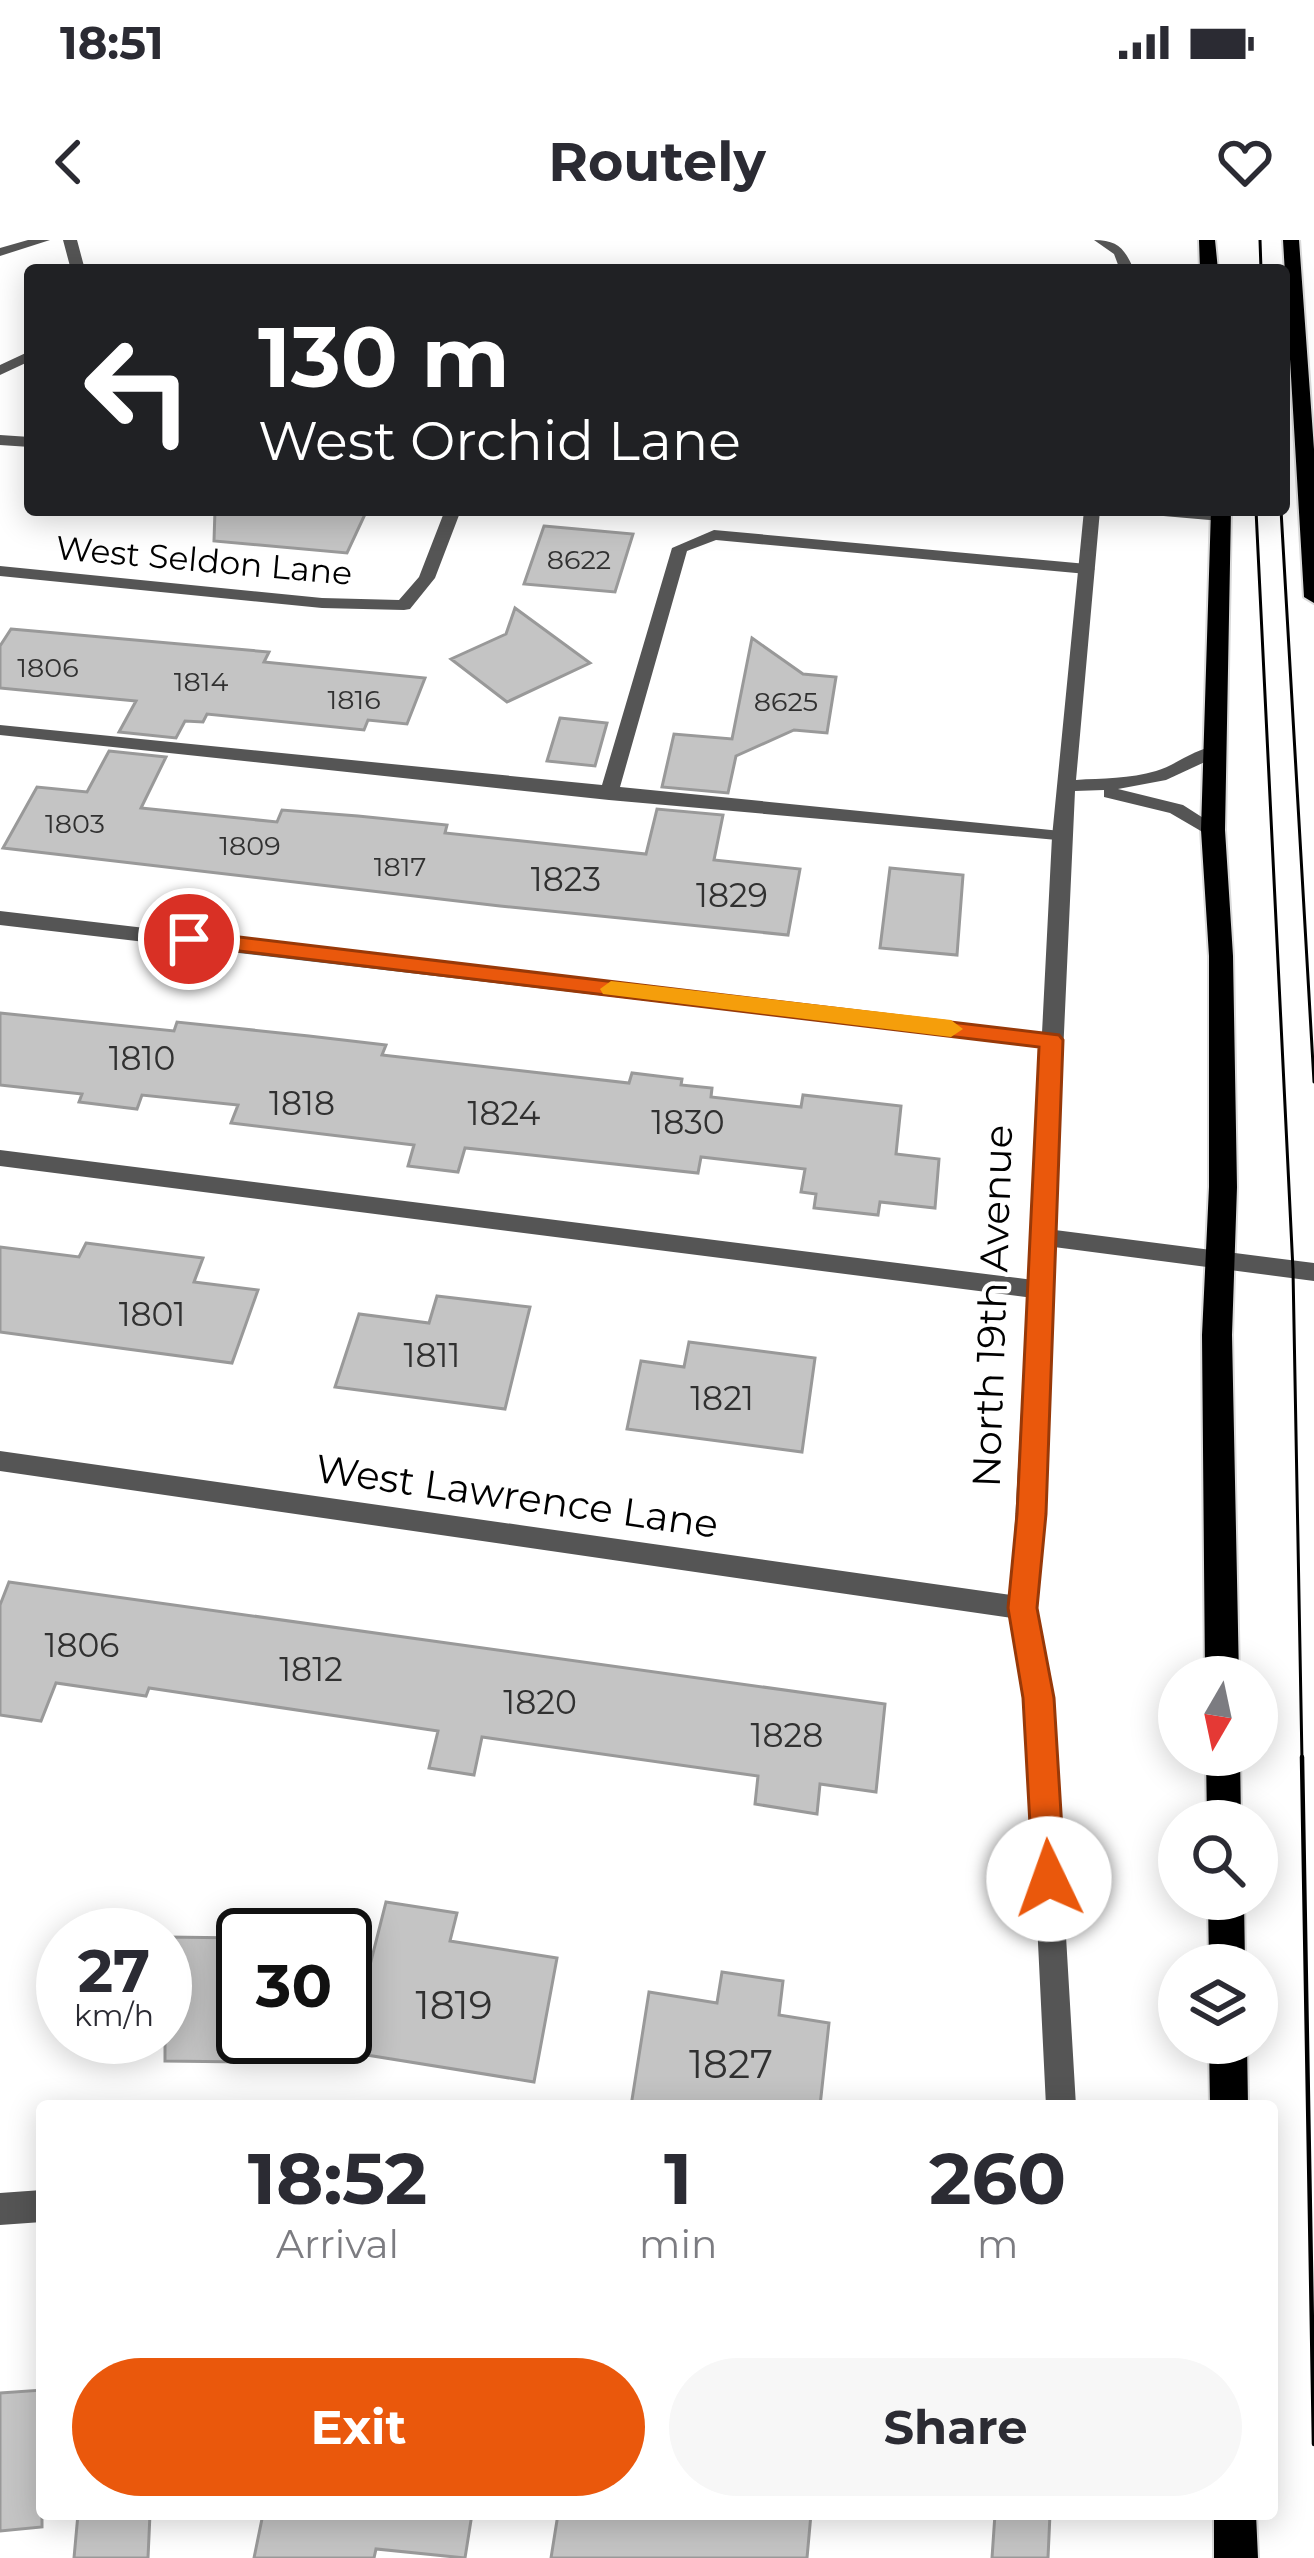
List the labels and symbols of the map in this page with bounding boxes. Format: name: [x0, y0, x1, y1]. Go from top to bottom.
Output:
street label: West Seldon Lane: [54, 527, 354, 593]
house number: 8622: [547, 543, 611, 576]
house number: 1806: [17, 651, 79, 684]
house number: 1814: [174, 665, 228, 698]
house number: 1816: [327, 683, 381, 716]
house number: 8625: [754, 685, 818, 718]
house number: 1803: [45, 807, 105, 840]
house number: 1809: [219, 829, 281, 862]
house number: 1817: [374, 850, 426, 883]
house number: 1823: [531, 859, 601, 899]
house number: 1829: [696, 875, 768, 915]
pin: [138, 888, 240, 990]
house number: 1810: [109, 1038, 175, 1078]
house number: 1818: [269, 1083, 335, 1123]
house number: 1824: [468, 1093, 541, 1133]
house number: 1830: [651, 1102, 725, 1142]
street label: North 19th Avenue: [962, 1124, 1022, 1488]
house number: 1801: [119, 1294, 185, 1334]
house number: 1811: [404, 1335, 460, 1375]
house number: 1821: [690, 1378, 754, 1418]
street label: West Lawrence Lane: [313, 1444, 721, 1548]
house number: 1806: [45, 1625, 119, 1665]
house number: 1812: [279, 1649, 343, 1689]
north arrow: [1158, 1656, 1278, 1776]
house number: 1820: [503, 1682, 577, 1722]
house number: 1828: [751, 1715, 823, 1755]
position arrow: [986, 1816, 1112, 1942]
speed limit sign: 30: [216, 1908, 372, 2064]
house number: 1819: [416, 1981, 492, 2029]
house number: 1827: [689, 2040, 773, 2088]

